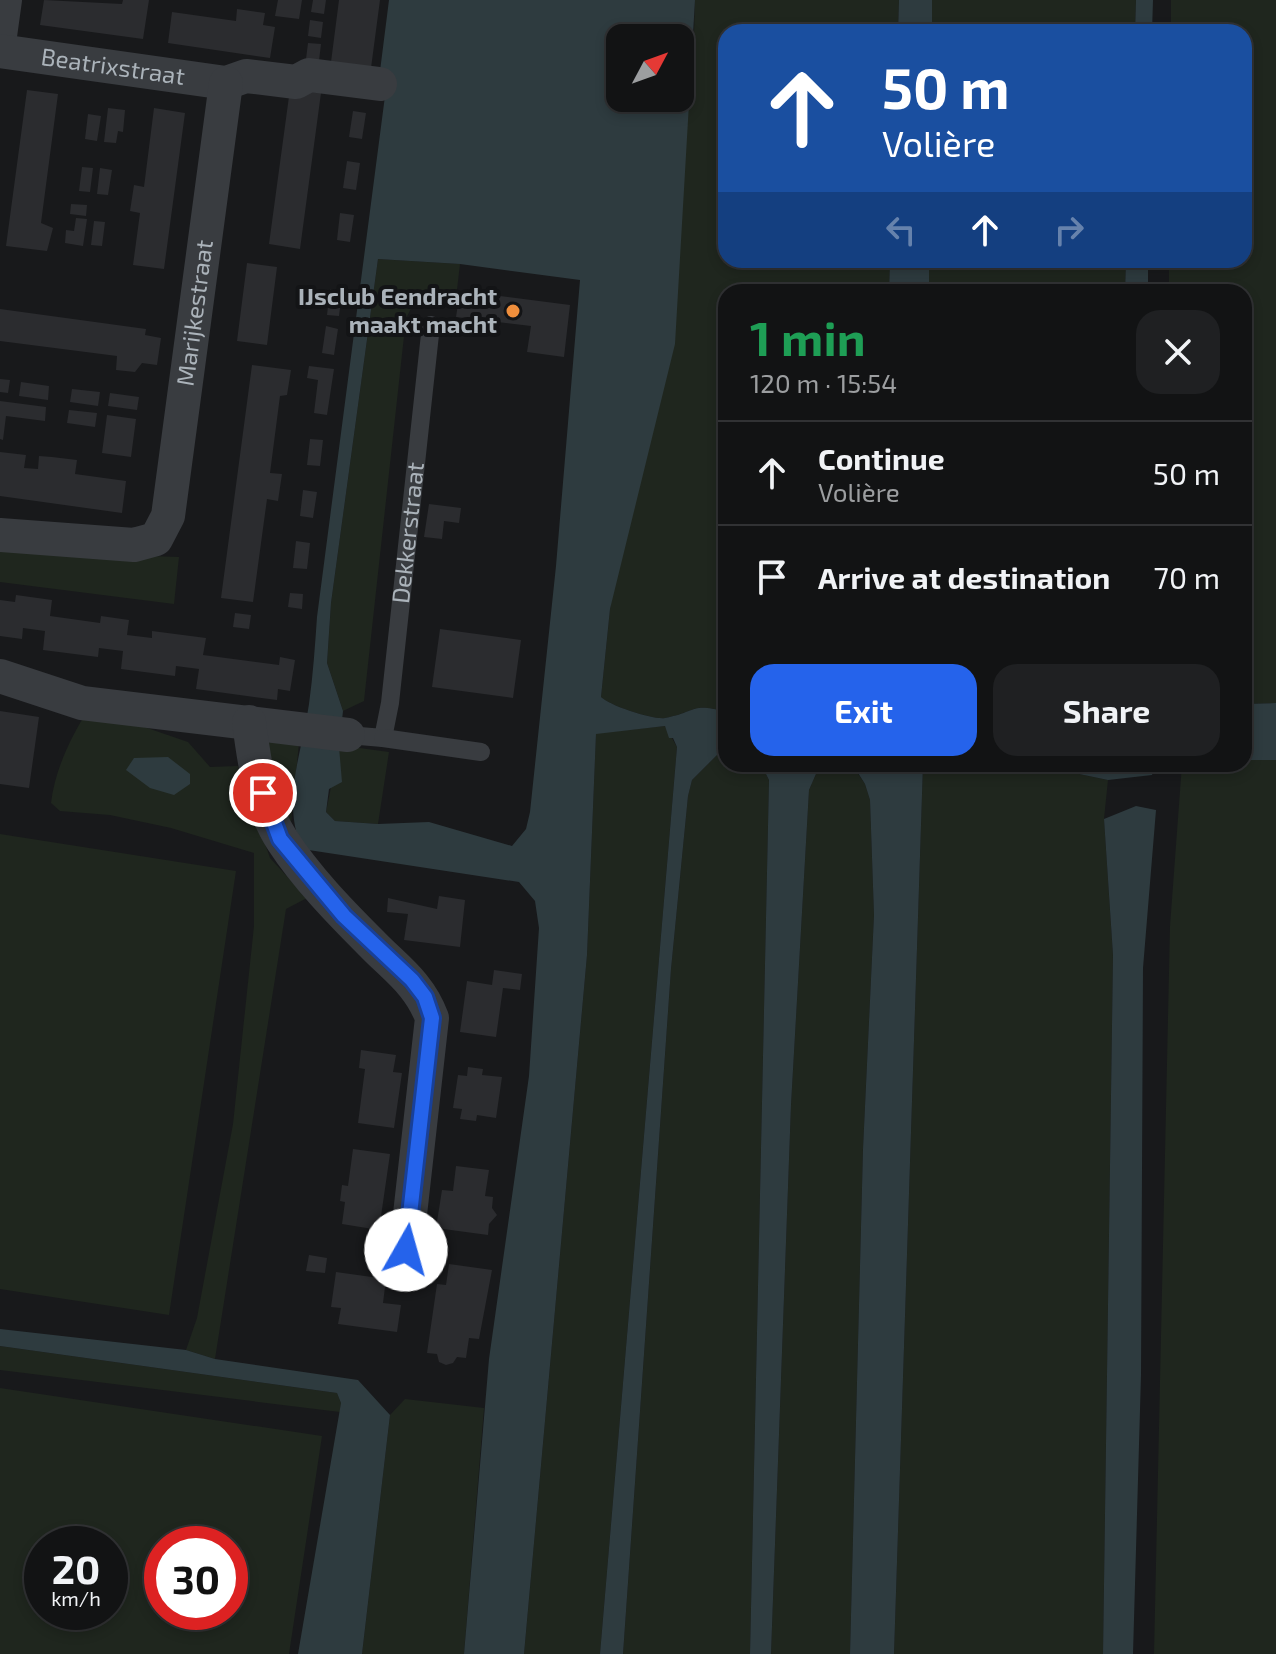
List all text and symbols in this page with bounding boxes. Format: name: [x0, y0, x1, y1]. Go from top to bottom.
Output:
north arrow: [606, 24, 694, 112]
map controls: [606, 24, 694, 112]
street label: Beatrixstraat: [39, 41, 187, 90]
text: 50 m: [882, 53, 1010, 120]
icon: ahead: [750, 56, 854, 160]
text: Volière: [882, 121, 995, 164]
icon: left: [879, 208, 923, 252]
icon: ahead: [963, 208, 1007, 252]
icon: right: [1047, 208, 1091, 252]
street label: Marijkestraat: [170, 238, 218, 388]
place label: IJsclub Eendracht maakt macht: [298, 281, 497, 338]
marker: IJsclub Eendracht maakt macht: [504, 302, 522, 320]
text: 1 min: [750, 308, 866, 366]
button: close: [1136, 310, 1220, 394]
text: 120 m · 15:54: [750, 367, 897, 398]
text: Continue: [818, 440, 945, 476]
icon: ahead: [750, 451, 794, 495]
text: 50 m: [1153, 455, 1220, 491]
street label: Dekkerstraat: [385, 461, 429, 605]
text: Volière: [818, 476, 900, 507]
icon: arrive: [750, 555, 794, 599]
text: Arrive at destination: [818, 559, 1110, 595]
text: 70 m: [1154, 559, 1220, 595]
button: Exit: [750, 664, 977, 756]
button: Share: [993, 664, 1220, 756]
pin: [229, 759, 297, 827]
icon: arrive: [241, 771, 285, 815]
position arrow: [364, 1208, 448, 1292]
speed limit sign: 30: [144, 1526, 248, 1630]
text: 20: [52, 1544, 100, 1592]
text: km/h: [51, 1586, 101, 1610]

